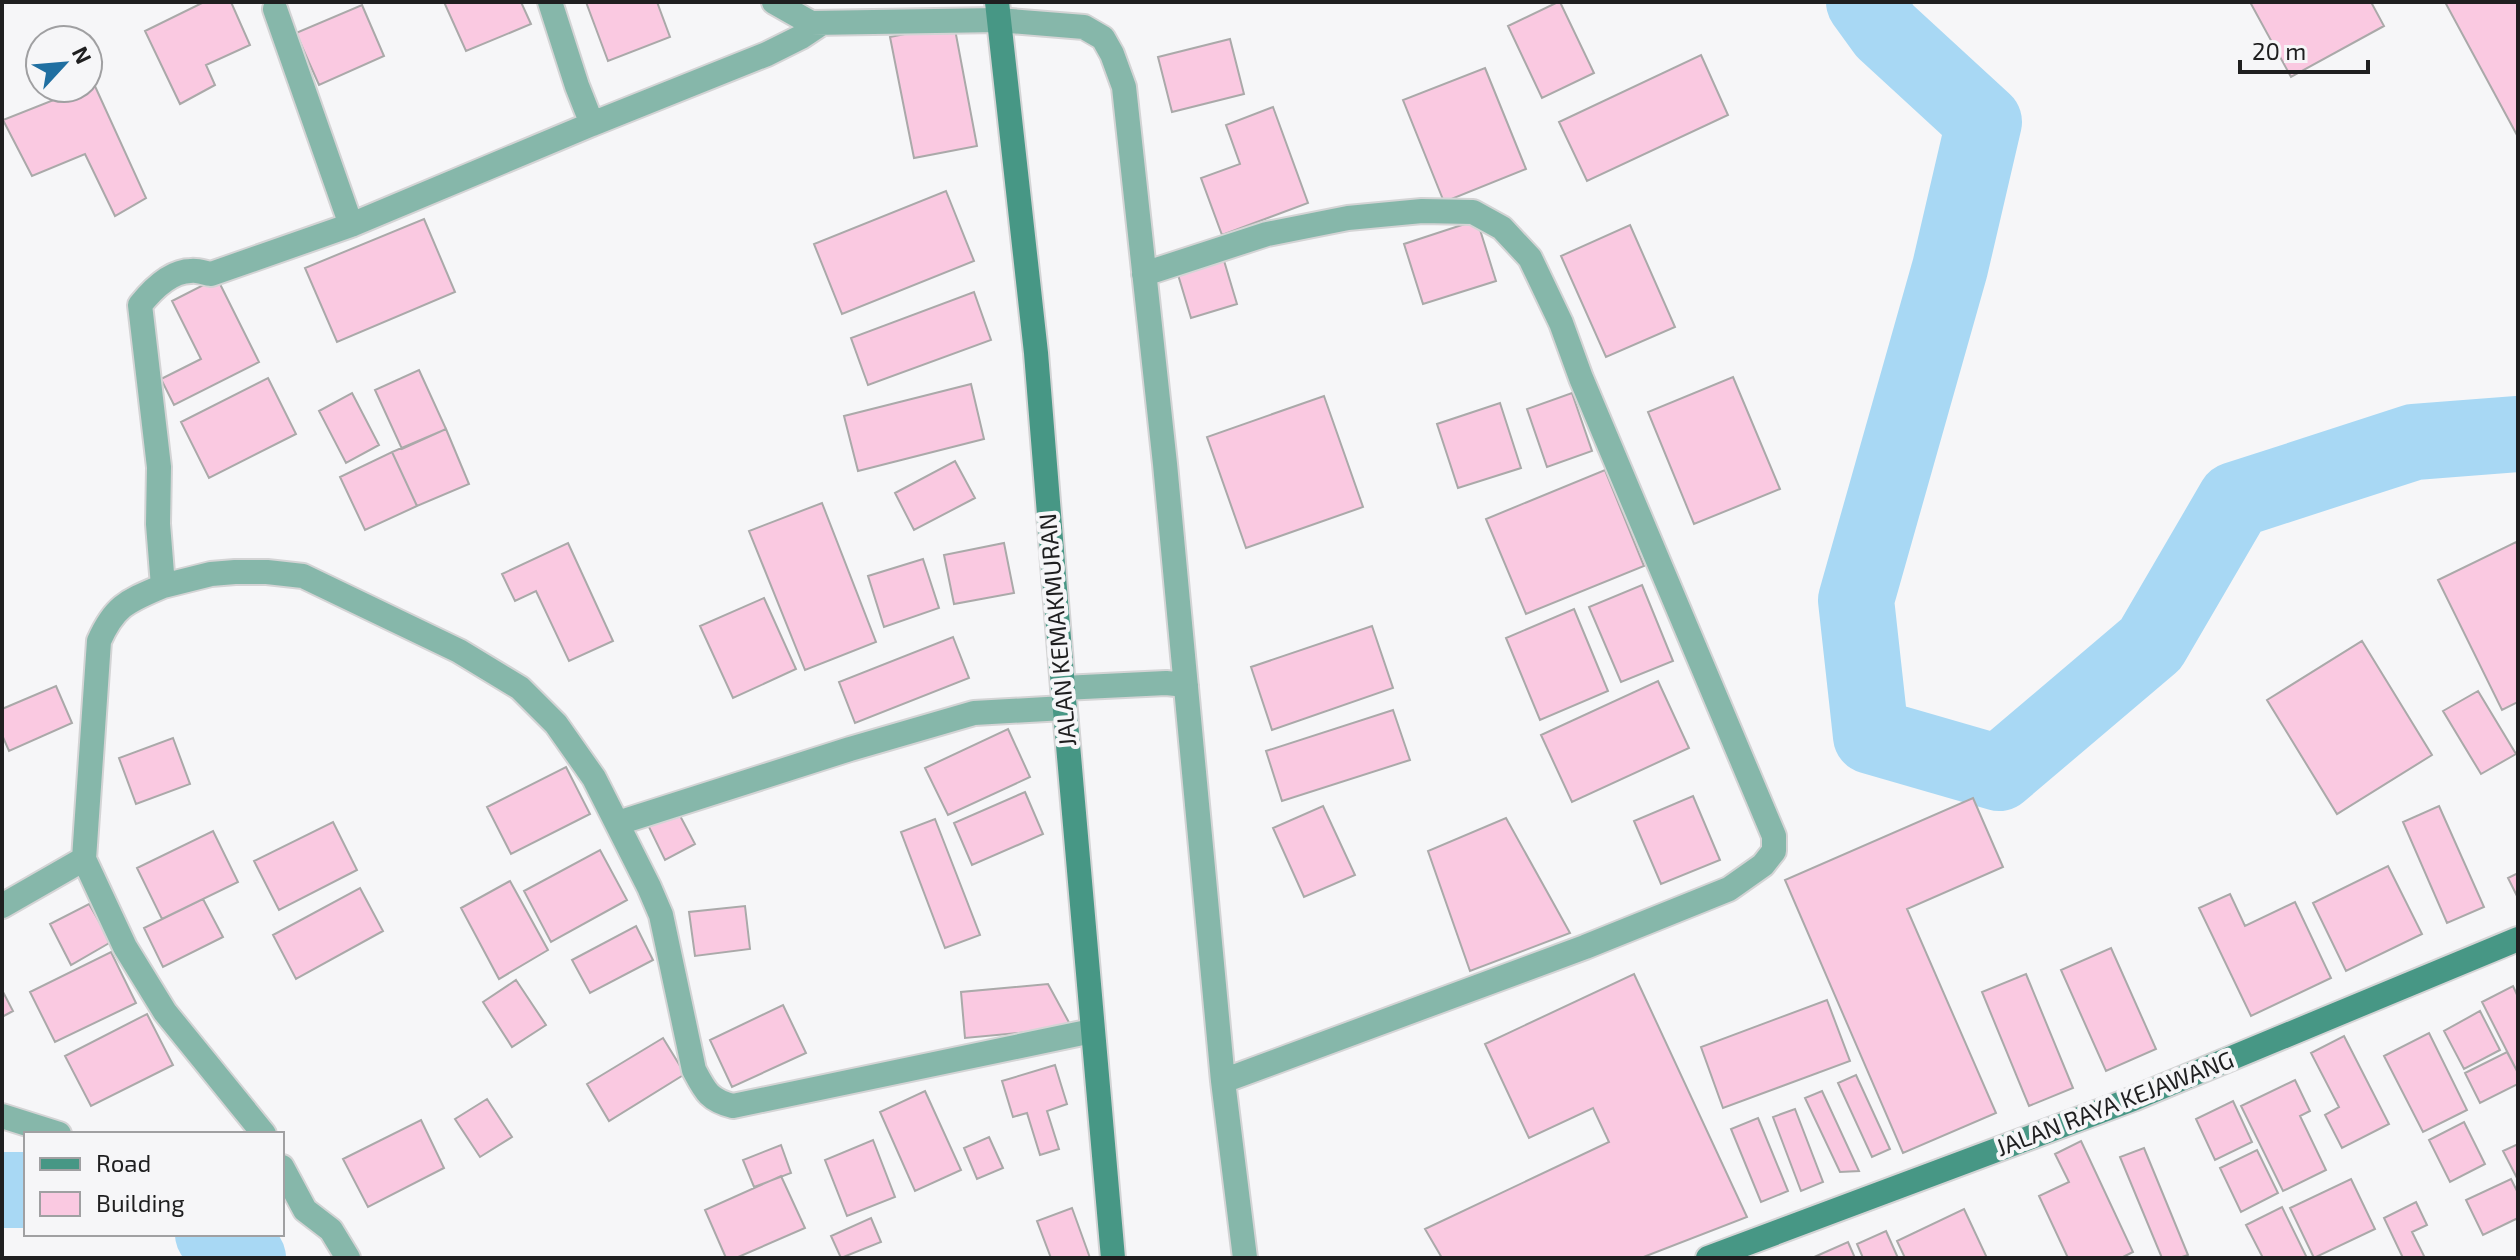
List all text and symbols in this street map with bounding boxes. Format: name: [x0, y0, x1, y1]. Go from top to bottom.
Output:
north arrow: [24, 24, 104, 104]
scale bar: [2240, 24, 2368, 74]
text: 20 m: [2252, 36, 2306, 65]
text: N: [68, 42, 98, 68]
street label: JALAN KEMAKMURAN: [1032, 512, 1081, 748]
street label: JALAN RAYA KEJAWANG: [1991, 1044, 2237, 1161]
legend: [24, 1132, 284, 1236]
text: Road: [96, 1148, 151, 1177]
text: Building: [96, 1188, 185, 1217]

